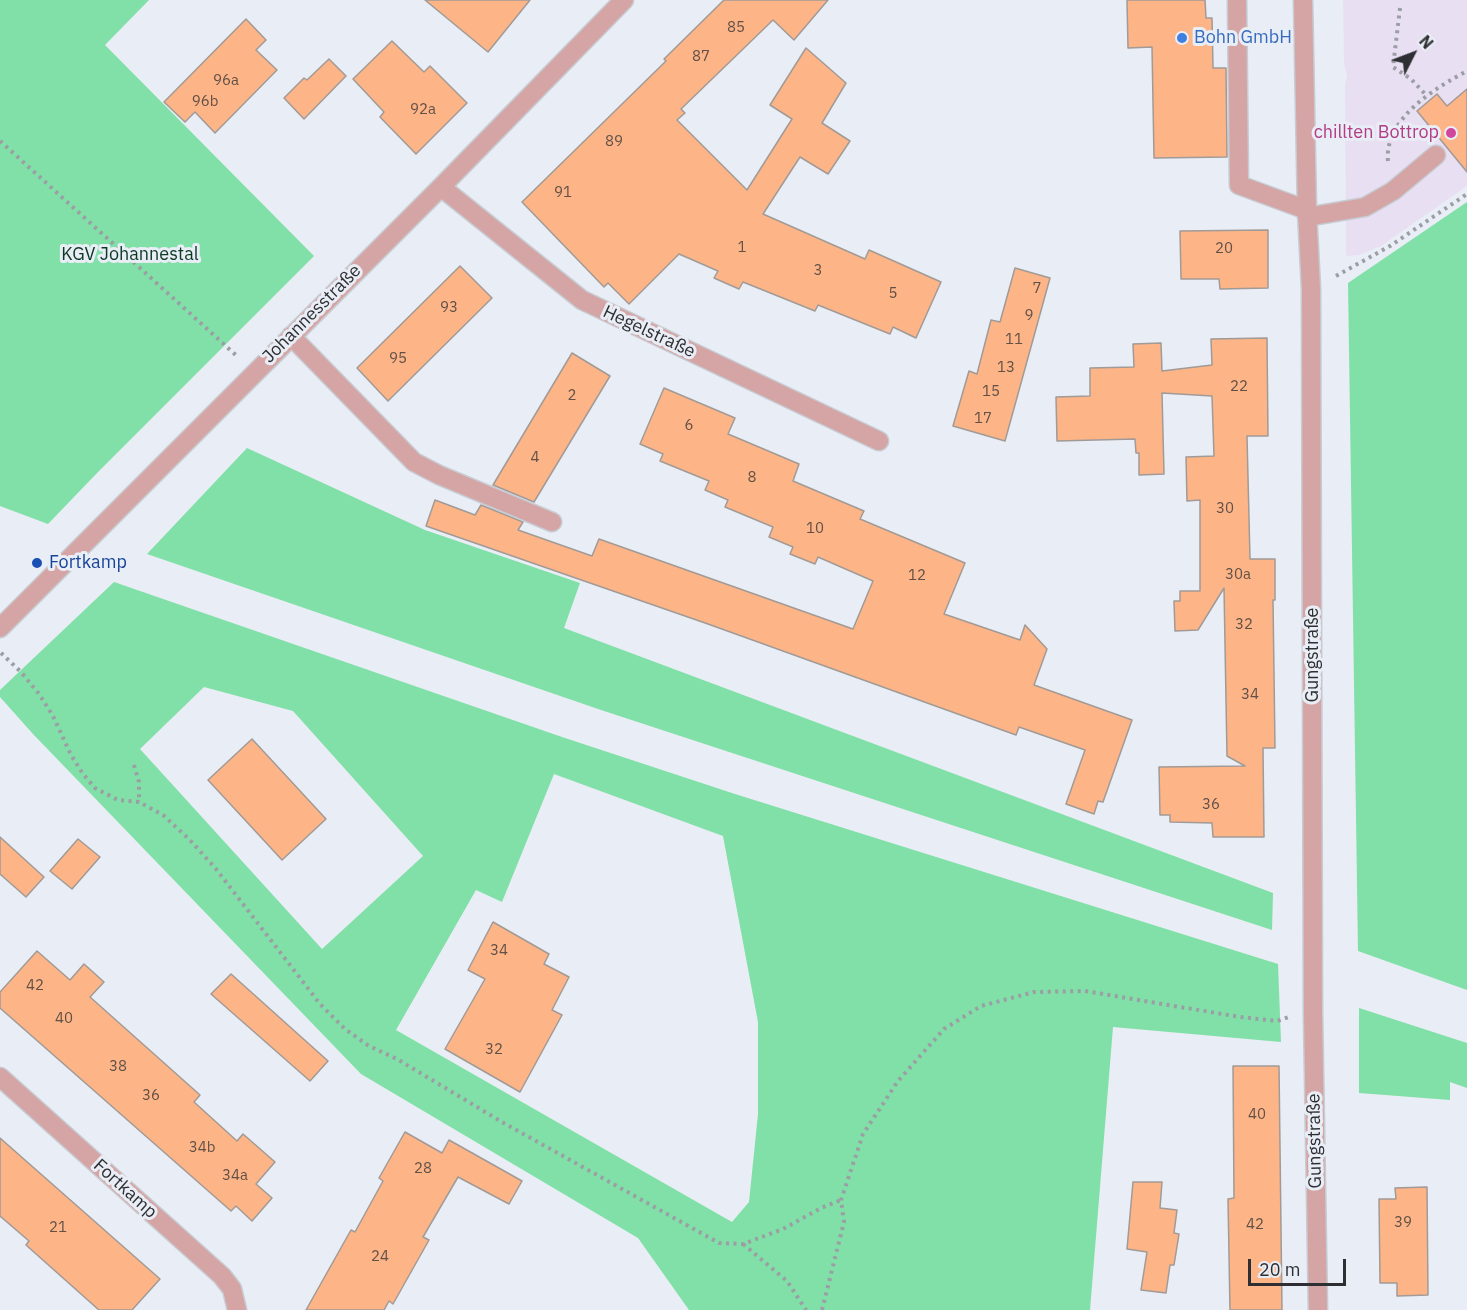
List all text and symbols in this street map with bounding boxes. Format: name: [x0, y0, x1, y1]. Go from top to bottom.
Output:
house number: 85: [727, 19, 745, 37]
north arrow: [1383, 24, 1443, 84]
place label: Bohn GmbH: [1194, 27, 1292, 49]
marker: Bohn GmbH: [1175, 31, 1189, 45]
text: N: [1415, 31, 1438, 53]
house number: 87: [692, 48, 710, 66]
house number: 96a: [213, 72, 239, 90]
house number: 96b: [192, 93, 218, 111]
house number: 92a: [410, 101, 436, 119]
place label: chillten Bottrop: [1314, 122, 1439, 144]
marker: chillten Bottrop: [1444, 126, 1458, 140]
house number: 89: [605, 133, 623, 151]
house number: 91: [554, 184, 572, 202]
house number: 1: [738, 239, 746, 257]
house number: 20: [1215, 240, 1233, 258]
park label: KGV Johannestal: [61, 244, 199, 266]
street label: Johannesstraße: [258, 260, 366, 368]
house number: 3: [814, 262, 822, 280]
house number: 7: [1033, 280, 1041, 298]
house number: 5: [889, 285, 897, 303]
house number: 93: [440, 299, 458, 317]
street label: Hegelstraße: [599, 301, 699, 363]
house number: 9: [1025, 307, 1033, 325]
house number: 11: [1005, 331, 1023, 349]
house number: 95: [389, 350, 407, 368]
house number: 13: [997, 359, 1015, 377]
house number: 22: [1230, 378, 1248, 396]
house number: 15: [982, 383, 1000, 401]
house number: 2: [568, 387, 576, 405]
house number: 17: [974, 410, 992, 428]
house number: 6: [685, 417, 693, 435]
house number: 4: [531, 449, 539, 467]
house number: 8: [748, 469, 756, 487]
house number: 30: [1216, 500, 1234, 518]
house number: 10: [806, 520, 824, 538]
place label: Fortkamp: [49, 552, 127, 574]
marker: Fortkamp: [30, 556, 44, 570]
house number: 30a: [1225, 566, 1251, 584]
house number: 12: [908, 567, 926, 585]
street label: Gungstraße: [1302, 608, 1324, 702]
house number: 32: [1235, 616, 1253, 634]
house number: 34: [1241, 686, 1259, 704]
house number: 36: [1202, 796, 1220, 814]
house number: 34: [490, 942, 508, 960]
house number: 42: [26, 977, 44, 995]
house number: 40: [55, 1010, 73, 1028]
house number: 32: [485, 1041, 503, 1059]
house number: 38: [109, 1058, 127, 1076]
house number: 36: [142, 1087, 160, 1105]
street label: Gungstraße: [1303, 1093, 1327, 1189]
house number: 40: [1248, 1106, 1266, 1124]
house number: 34b: [189, 1139, 215, 1157]
street label: Fortkamp: [89, 1155, 161, 1223]
house number: 28: [414, 1160, 432, 1178]
house number: 34a: [222, 1167, 248, 1185]
house number: 39: [1394, 1214, 1412, 1232]
house number: 42: [1246, 1216, 1264, 1234]
house number: 21: [49, 1219, 67, 1237]
scale bar: [1251, 1247, 1348, 1285]
house number: 24: [371, 1248, 389, 1266]
text: 20 m: [1259, 1258, 1301, 1281]

